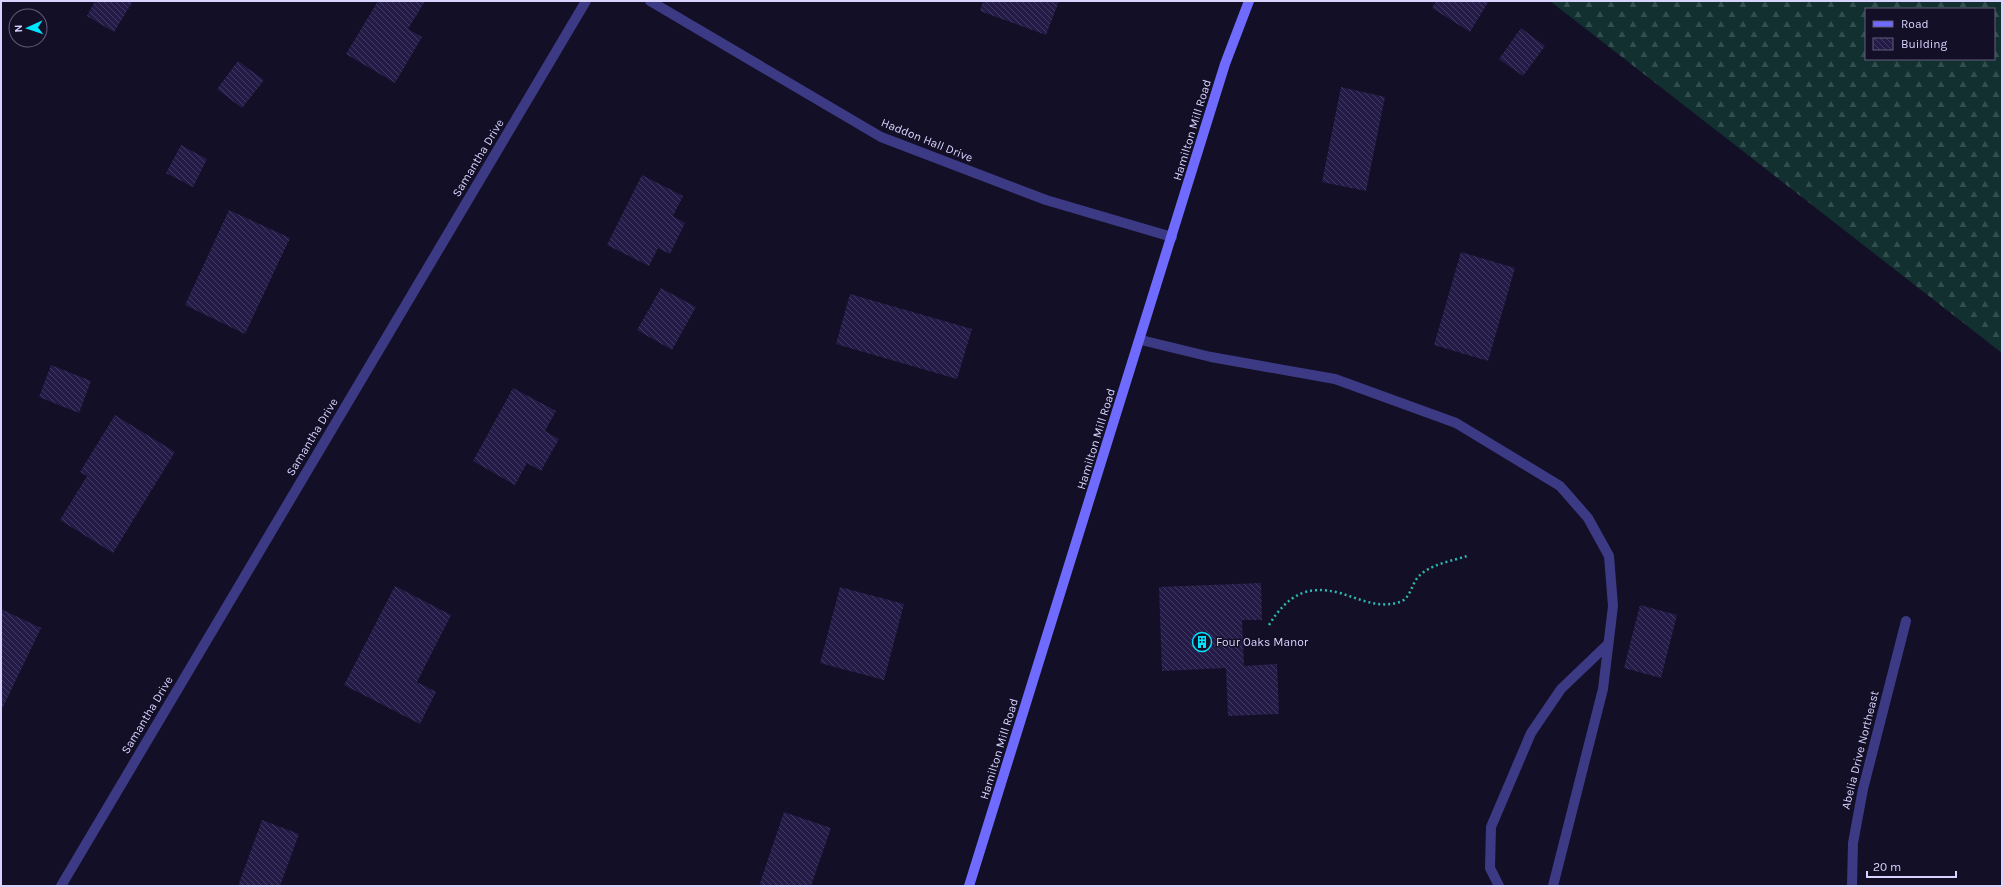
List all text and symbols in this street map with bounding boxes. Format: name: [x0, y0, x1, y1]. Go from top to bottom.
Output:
north arrow: [8, 8, 48, 48]
legend: [1865, 8, 1995, 60]
text: Road: [1901, 17, 1929, 31]
text: N: [12, 24, 25, 33]
text: Building: [1901, 37, 1948, 51]
street label: Hamilton Mill Road: [1170, 78, 1214, 182]
street label: Haddon Hall Drive: [879, 115, 975, 165]
street label: Samantha Drive: [449, 117, 507, 199]
street label: Hamilton Mill Road: [1074, 387, 1118, 491]
street label: Samantha Drive: [283, 396, 341, 478]
building icon: Four Oaks Manor: [1191, 631, 1213, 653]
place label: Four Oaks Manor: [1216, 635, 1309, 649]
street label: Samantha Drive: [118, 674, 176, 756]
street label: Abelia Drive Northeast: [1838, 689, 1882, 811]
street label: Hamilton Mill Road: [977, 697, 1021, 801]
scale bar: [1867, 853, 1956, 879]
text: 20 m: [1873, 860, 1901, 874]

